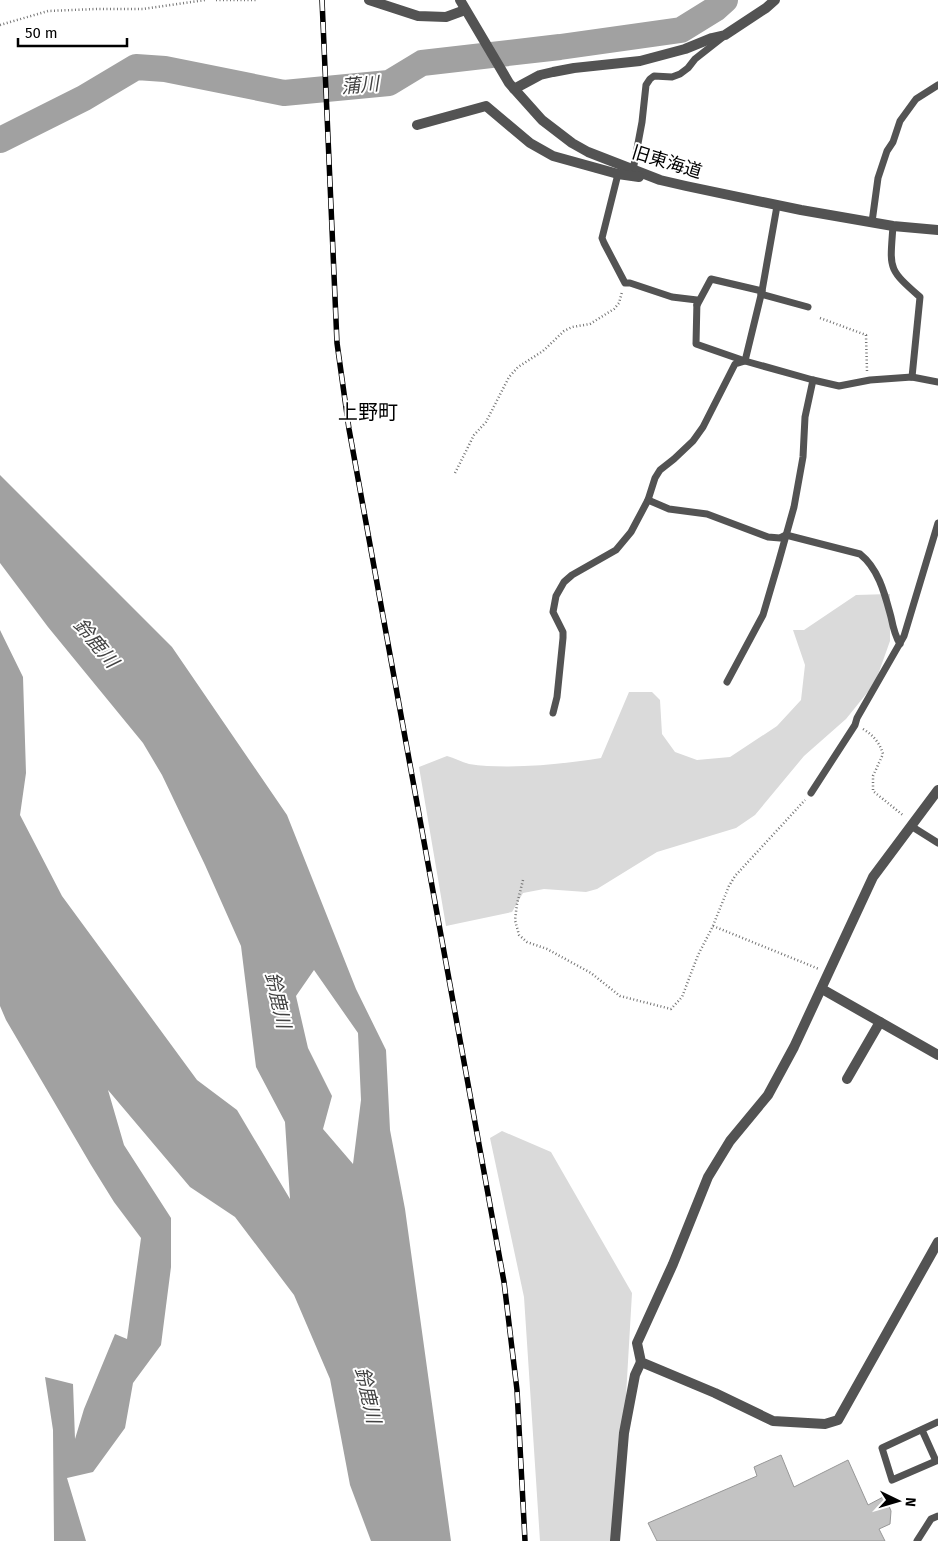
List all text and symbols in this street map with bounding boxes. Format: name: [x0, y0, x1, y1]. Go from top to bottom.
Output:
scale bar: [18, 15, 126, 47]
text: 50 m: [25, 24, 58, 42]
water label: 蒲川: [340, 72, 382, 98]
street label: 旧東海道: [629, 141, 705, 183]
district label: 上野町: [338, 400, 398, 424]
water label: 鈴鹿川: [69, 614, 124, 674]
water label: 鈴鹿川: [260, 970, 296, 1032]
water label: 鈴鹿川: [350, 1365, 386, 1427]
north arrow: [873, 1476, 923, 1526]
text: N: [902, 1497, 919, 1507]

